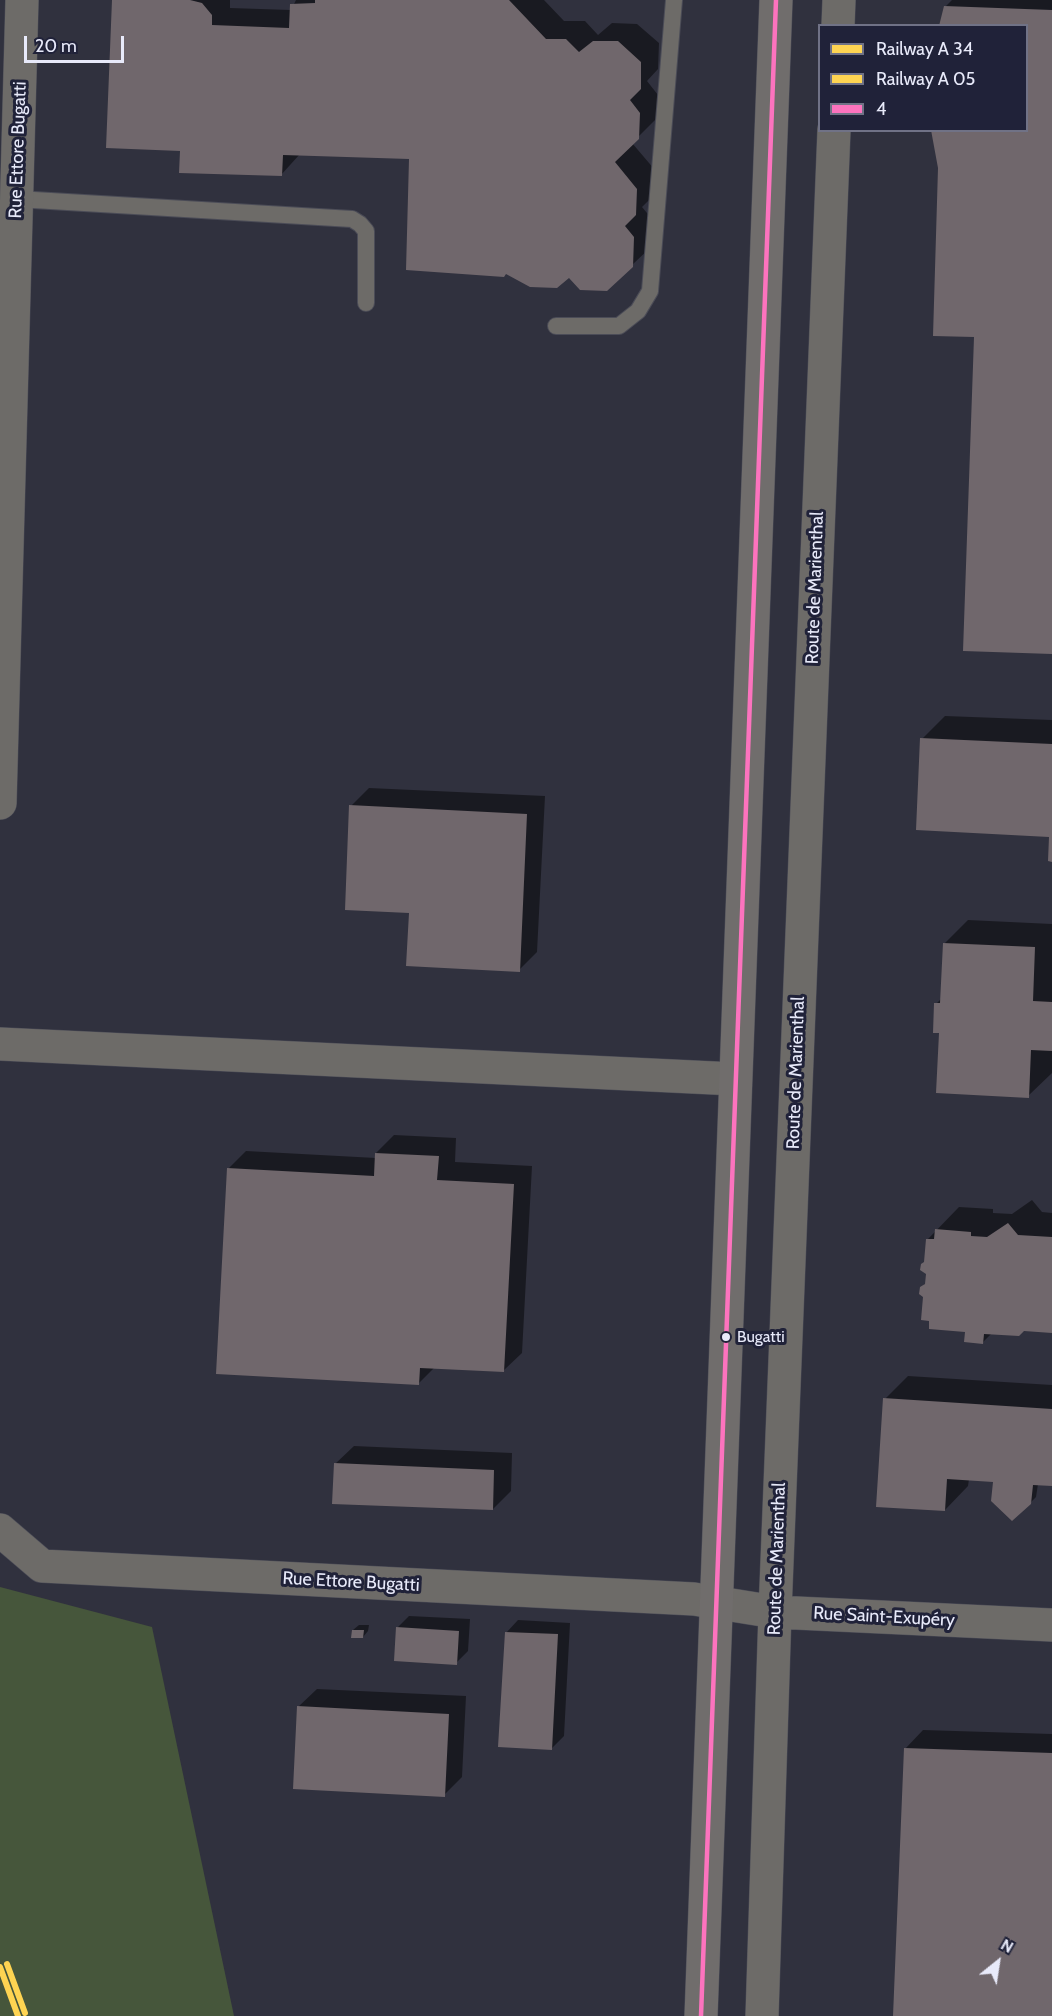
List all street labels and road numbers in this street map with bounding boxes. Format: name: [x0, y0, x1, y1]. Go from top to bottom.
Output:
street label: Rue Ettore Bugatti: [5, 81, 31, 219]
street label: Route de Marienthal: [802, 511, 828, 665]
street label: Route de Marienthal: [783, 996, 809, 1150]
street label: Route de Marienthal: [764, 1482, 790, 1636]
street label: Rue Ettore Bugatti: [282, 1568, 420, 1596]
street label: Rue Saint-Exupéry: [813, 1603, 955, 1631]

